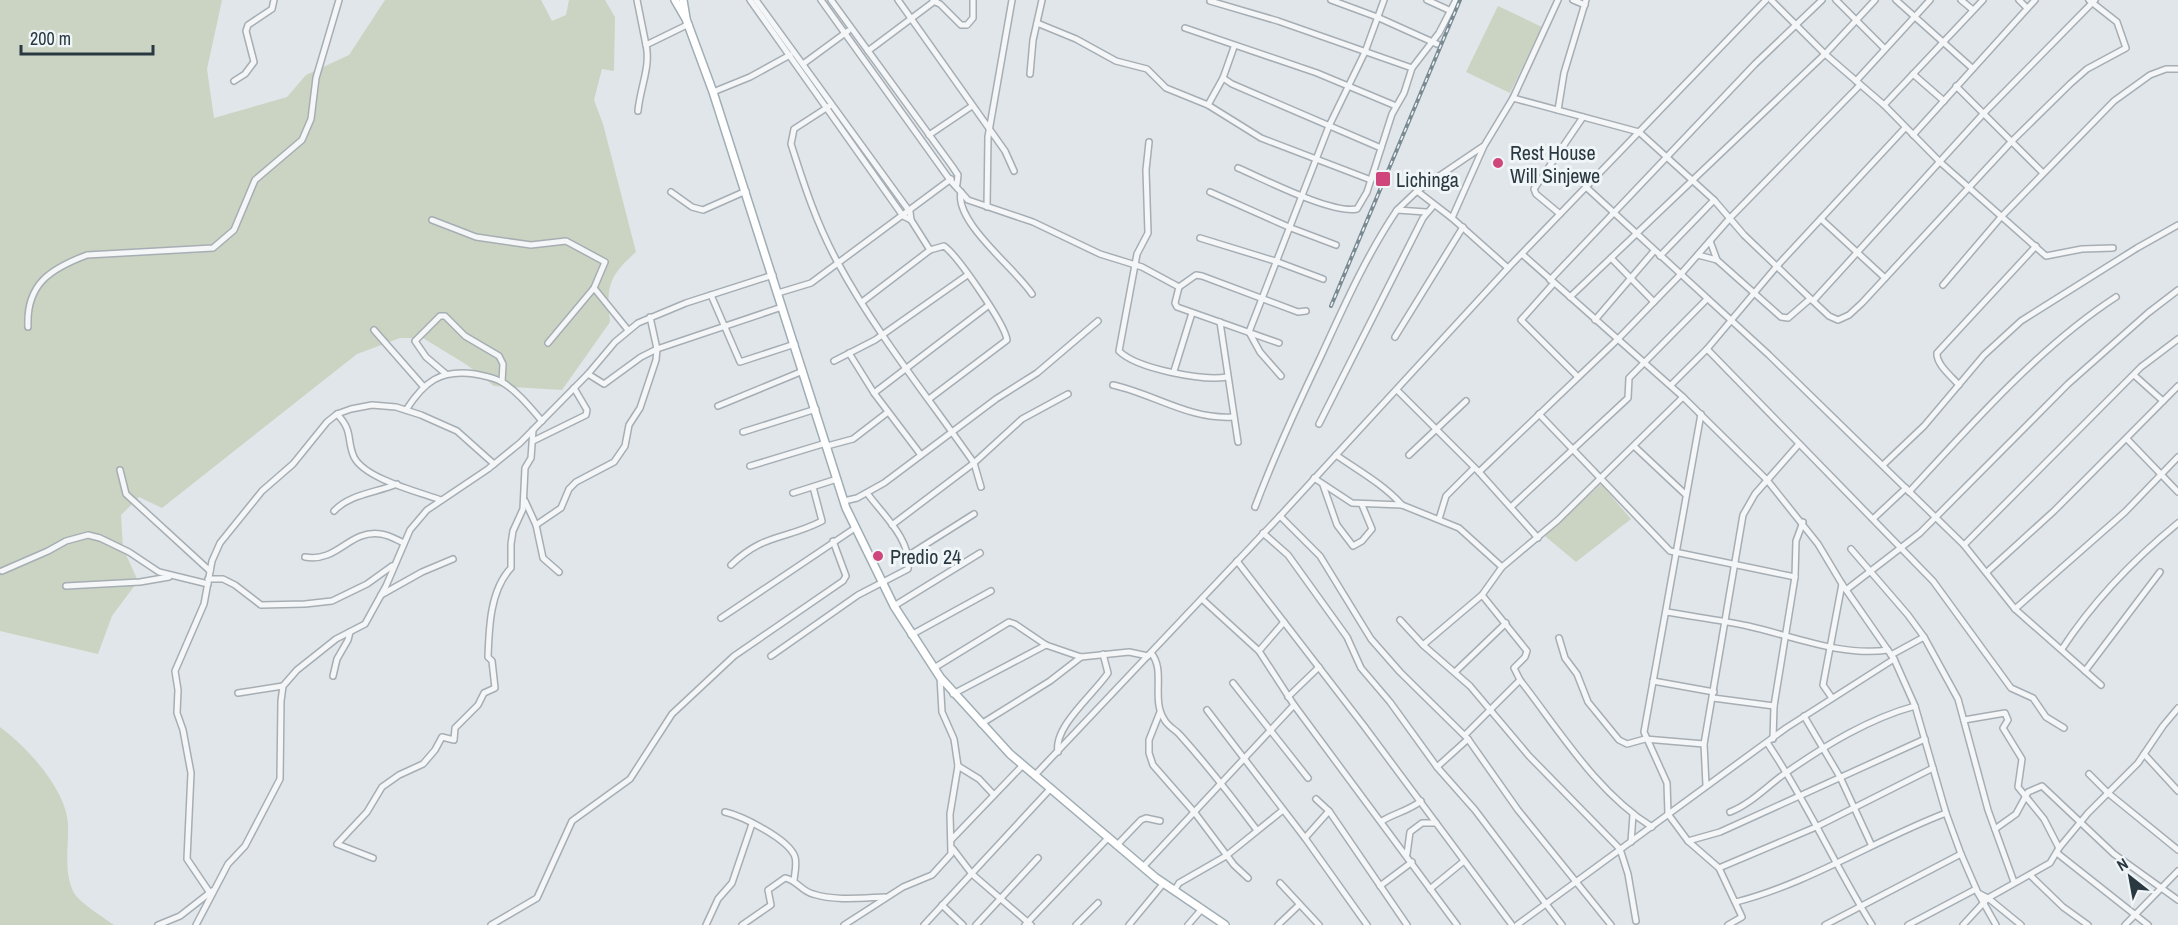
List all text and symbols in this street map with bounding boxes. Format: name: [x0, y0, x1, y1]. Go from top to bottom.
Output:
scale bar: [21, 18, 153, 56]
text: 200 m: [30, 26, 71, 51]
place label: Rest House Will Sinjewe: [1510, 139, 1600, 189]
marker: Rest House Will Sinjewe: [1491, 156, 1505, 170]
place label: Lichinga: [1396, 166, 1459, 193]
marker: Lichinga: [1374, 170, 1392, 188]
place label: Predio 24: [890, 543, 961, 570]
marker: Predio 24: [871, 549, 885, 563]
north arrow: [2100, 847, 2160, 907]
text: N: [2113, 852, 2132, 876]

